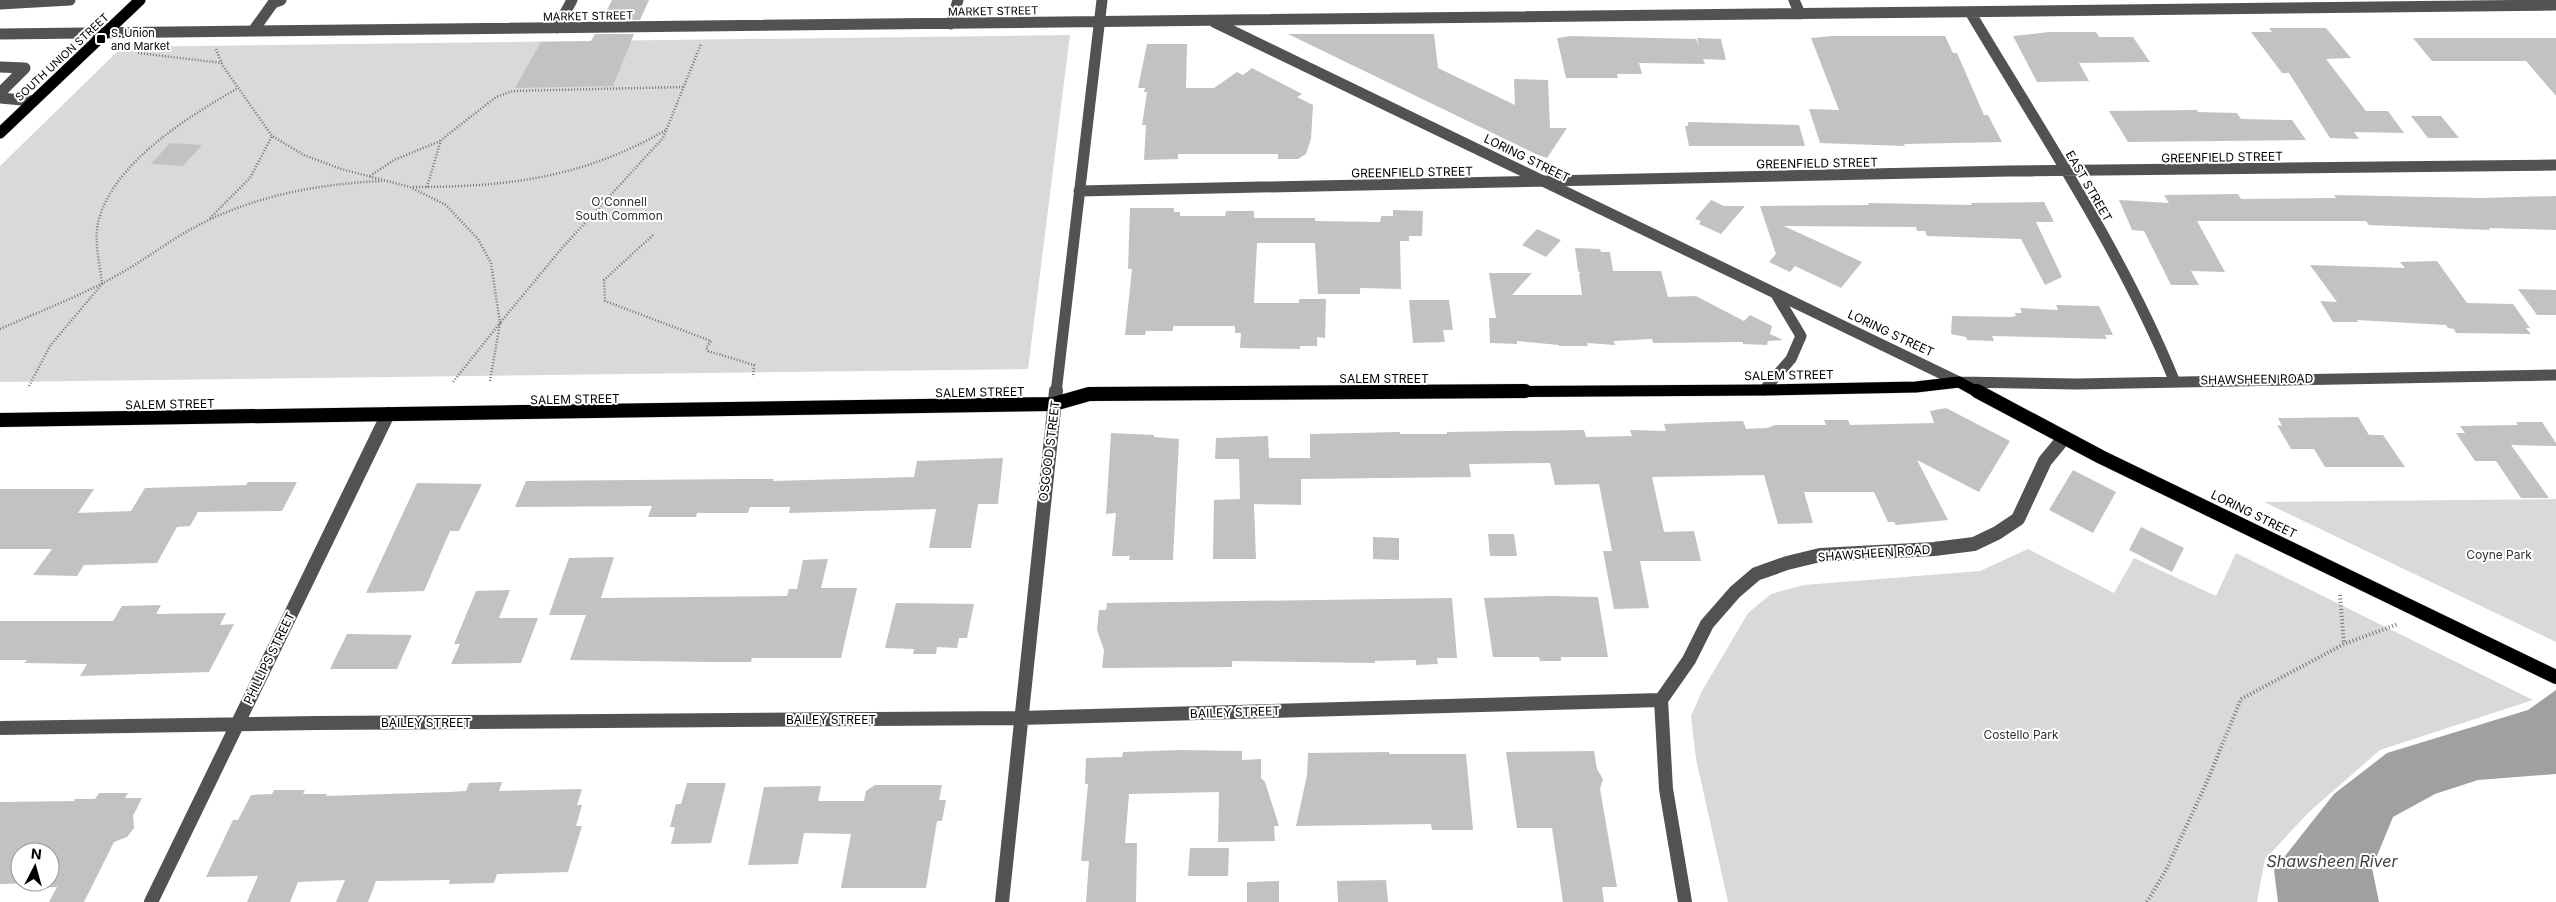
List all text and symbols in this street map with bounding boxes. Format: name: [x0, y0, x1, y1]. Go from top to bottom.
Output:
street label: MARKET STREET: [948, 3, 1038, 19]
street label: MARKET STREET: [543, 8, 633, 24]
street label: SOUTH UNION STREET: [12, 10, 112, 104]
place label: S. Union and Market: [111, 26, 170, 53]
marker: S. Union and Market: [95, 33, 107, 45]
street label: LORING STREET: [1482, 131, 1572, 185]
street label: EAST STREET: [2063, 148, 2116, 224]
street label: GREENFIELD STREET: [2161, 148, 2283, 166]
street label: GREENFIELD STREET: [1756, 154, 1878, 172]
street label: GREENFIELD STREET: [1351, 163, 1473, 181]
park label: O'Connell South Common: [575, 194, 663, 223]
street label: LORING STREET: [1846, 306, 1937, 360]
street label: SALEM STREET: [1744, 367, 1834, 383]
street label: SALEM STREET: [1339, 371, 1429, 386]
street label: SHAWSHEEN ROAD: [2200, 371, 2314, 387]
street label: SALEM STREET: [935, 384, 1025, 400]
street label: SALEM STREET: [530, 391, 620, 407]
street label: SALEM STREET: [125, 396, 215, 412]
street label: OSGOOD STREET: [1035, 399, 1063, 502]
street label: LORING STREET: [2209, 487, 2299, 541]
street label: SHAWSHEEN ROAD: [1817, 542, 1931, 564]
park label: Coyne Park: [2466, 547, 2532, 562]
street label: PHILLIPS STREET: [240, 609, 298, 707]
street label: BAILEY STREET: [1190, 703, 1281, 721]
street label: BAILEY STREET: [786, 712, 876, 727]
street label: BAILEY STREET: [381, 715, 471, 730]
park label: Costello Park: [1983, 727, 2059, 742]
north arrow: [10, 842, 60, 892]
text: N: [30, 845, 43, 863]
water label: Shawsheen River: [2266, 851, 2398, 871]

